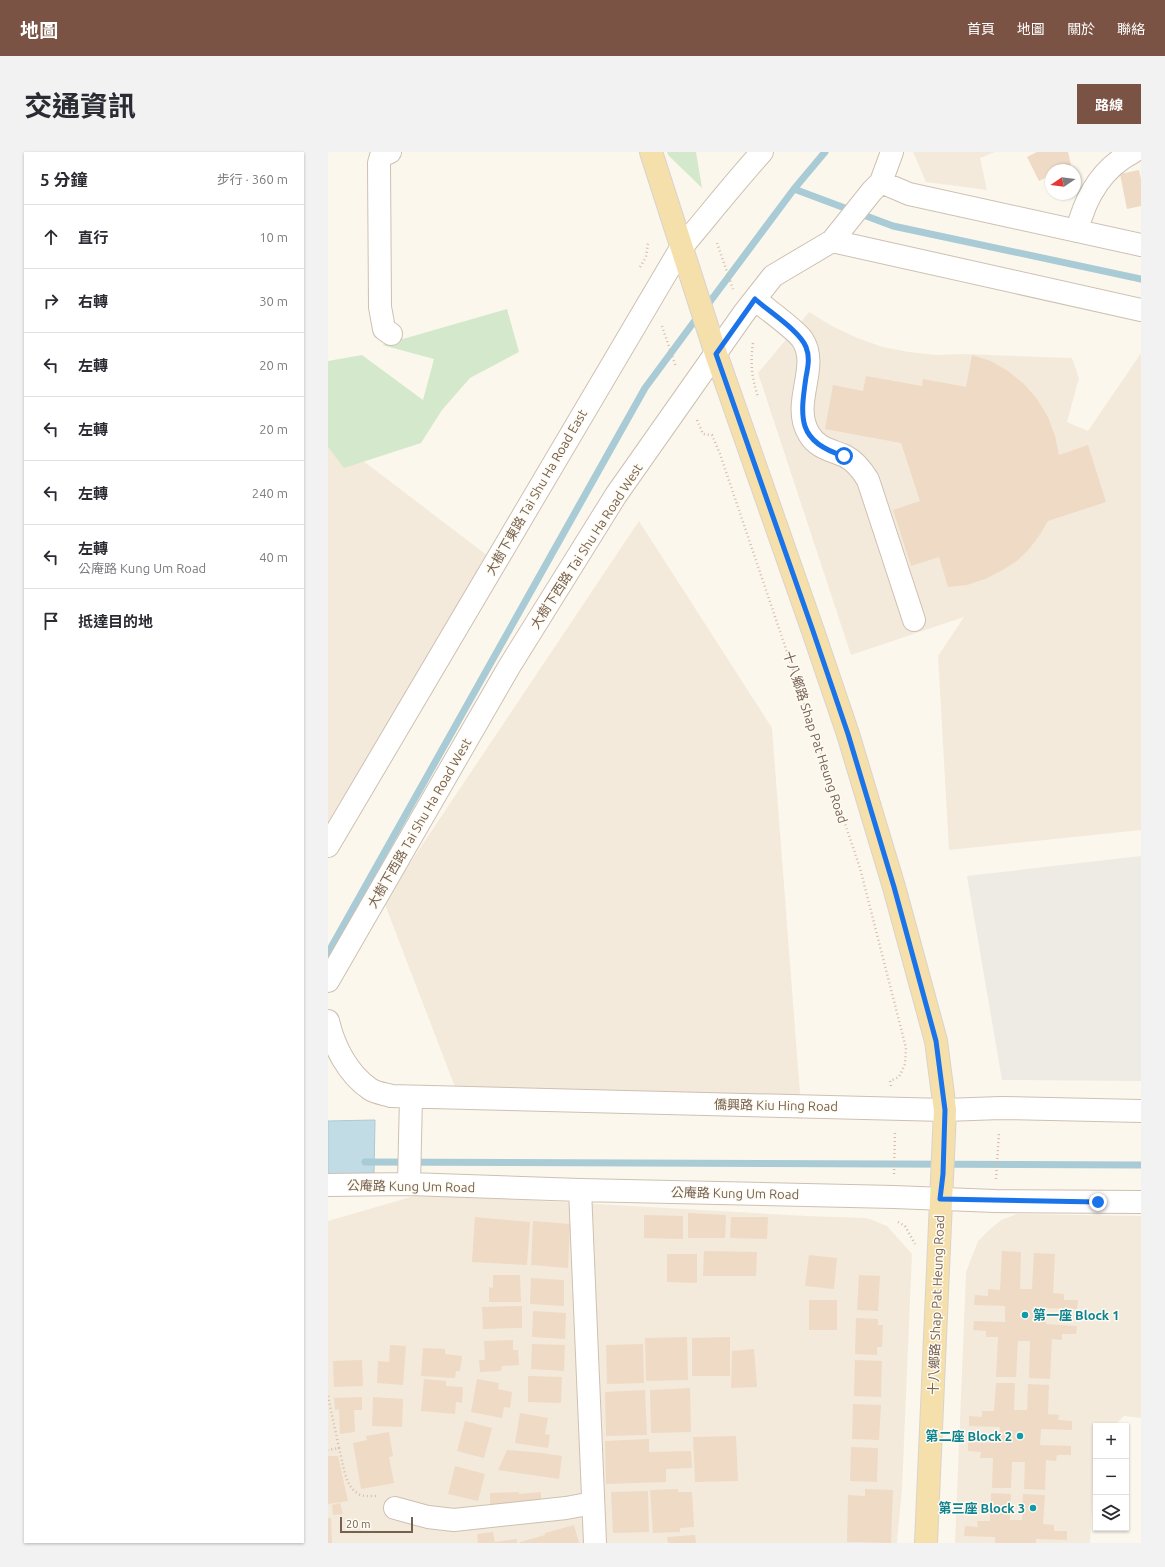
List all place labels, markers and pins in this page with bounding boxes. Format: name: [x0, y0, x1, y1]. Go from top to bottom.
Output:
place label: 第一座 Block 1: [1033, 1308, 1120, 1322]
marker: 第一座 Block 1: [1020, 1310, 1030, 1320]
place label: 第二座 Block 2: [925, 1429, 1012, 1443]
marker: 第二座 Block 2: [1015, 1431, 1025, 1441]
place label: 第三座 Block 3: [938, 1501, 1025, 1515]
marker: 第三座 Block 3: [1028, 1503, 1038, 1513]

